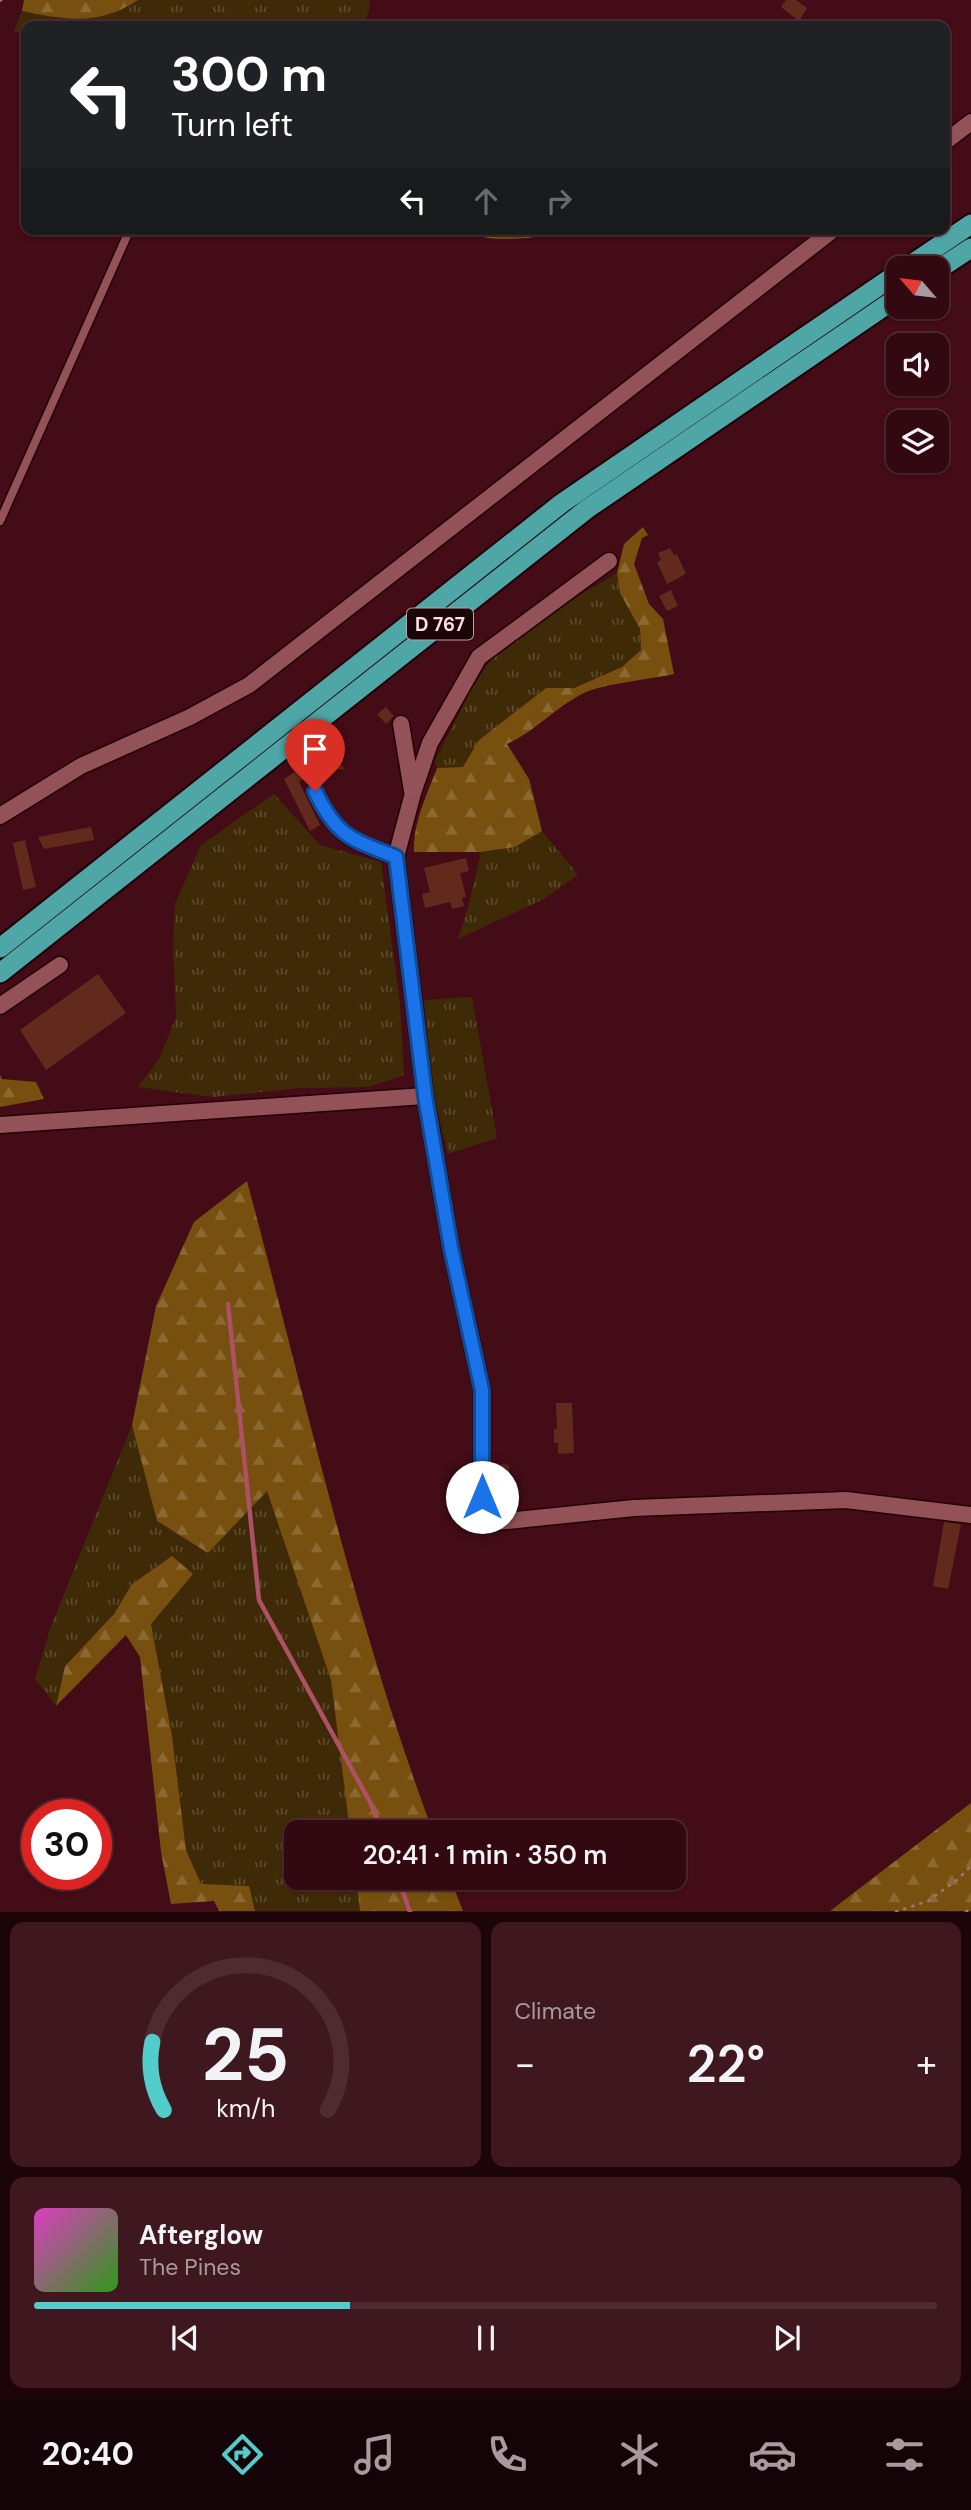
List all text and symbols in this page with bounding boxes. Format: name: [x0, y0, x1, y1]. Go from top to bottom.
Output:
text: 300 m: [171, 42, 327, 106]
icon: left: [56, 49, 147, 140]
text: Turn left: [171, 104, 293, 146]
icon: left: [394, 182, 432, 220]
icon: ahead: [467, 182, 505, 220]
icon: right: [540, 182, 578, 220]
north arrow: [886, 256, 948, 318]
map controls: [886, 256, 949, 473]
button: sound: [886, 333, 949, 396]
button: layers: [886, 410, 949, 473]
road number: D 767: [407, 608, 473, 639]
pin: [285, 719, 345, 791]
icon: arrive: [296, 730, 334, 768]
position arrow: [445, 1460, 519, 1534]
speed limit sign: 30: [21, 1799, 112, 1890]
text: 20:41 · 1 min · 350 m: [363, 1838, 607, 1872]
text: Climate: [515, 1996, 596, 2026]
text: 25: [202, 2009, 289, 2104]
text: 22°: [686, 2030, 765, 2098]
text: −: [515, 2039, 535, 2089]
text: +: [916, 2039, 937, 2089]
text: km/h: [216, 2092, 275, 2125]
text: Afterglow: [139, 2218, 263, 2252]
text: The Pines: [139, 2252, 241, 2282]
icon: previous: [166, 2319, 204, 2357]
icon: pause: [467, 2319, 505, 2357]
icon: next: [768, 2319, 806, 2357]
icon: directions: [218, 2430, 267, 2479]
icon: music: [350, 2430, 399, 2479]
icon: phone: [483, 2430, 532, 2479]
icon: climate: [615, 2430, 664, 2479]
icon: car: [748, 2430, 797, 2479]
icon: filters: [880, 2430, 929, 2479]
text: 20:40: [42, 2433, 134, 2475]

